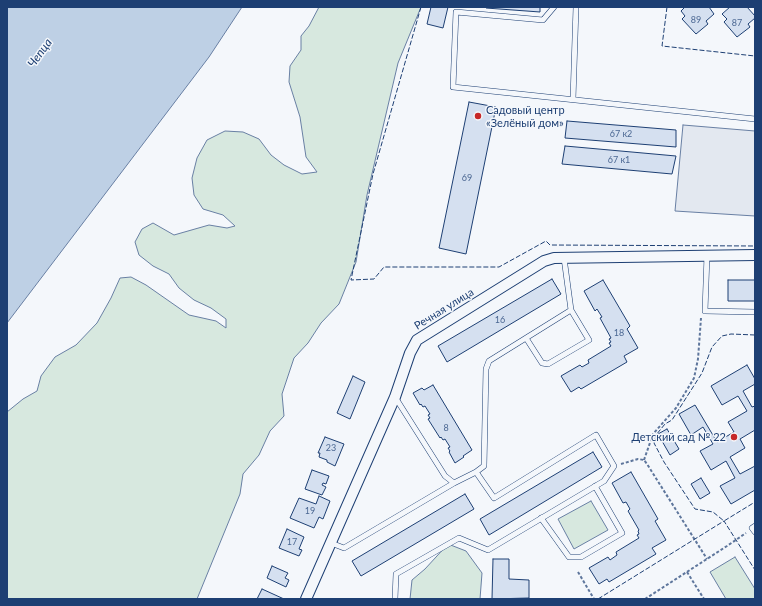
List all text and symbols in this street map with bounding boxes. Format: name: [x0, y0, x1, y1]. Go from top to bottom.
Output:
house number: 89: [691, 15, 701, 25]
house number: 87: [732, 18, 742, 28]
water label: Чепца: [25, 36, 55, 70]
place label: Садовый центр «Зелёный дом»: [486, 103, 565, 129]
marker: Садовый центр «Зелёный дом»: [473, 111, 483, 121]
house number: 67 к2: [610, 129, 632, 139]
house number: 67 к1: [608, 155, 630, 165]
house number: 69: [462, 173, 472, 183]
street label: Речная улица: [412, 285, 476, 333]
house number: 16: [495, 315, 505, 325]
house number: 18: [614, 328, 624, 338]
house number: 8: [443, 423, 449, 433]
place label: Детский сад № 22: [632, 430, 726, 444]
marker: Детский сад № 22: [729, 432, 739, 442]
house number: 23: [326, 443, 336, 453]
house number: 19: [305, 506, 315, 516]
house number: 17: [287, 537, 297, 547]

